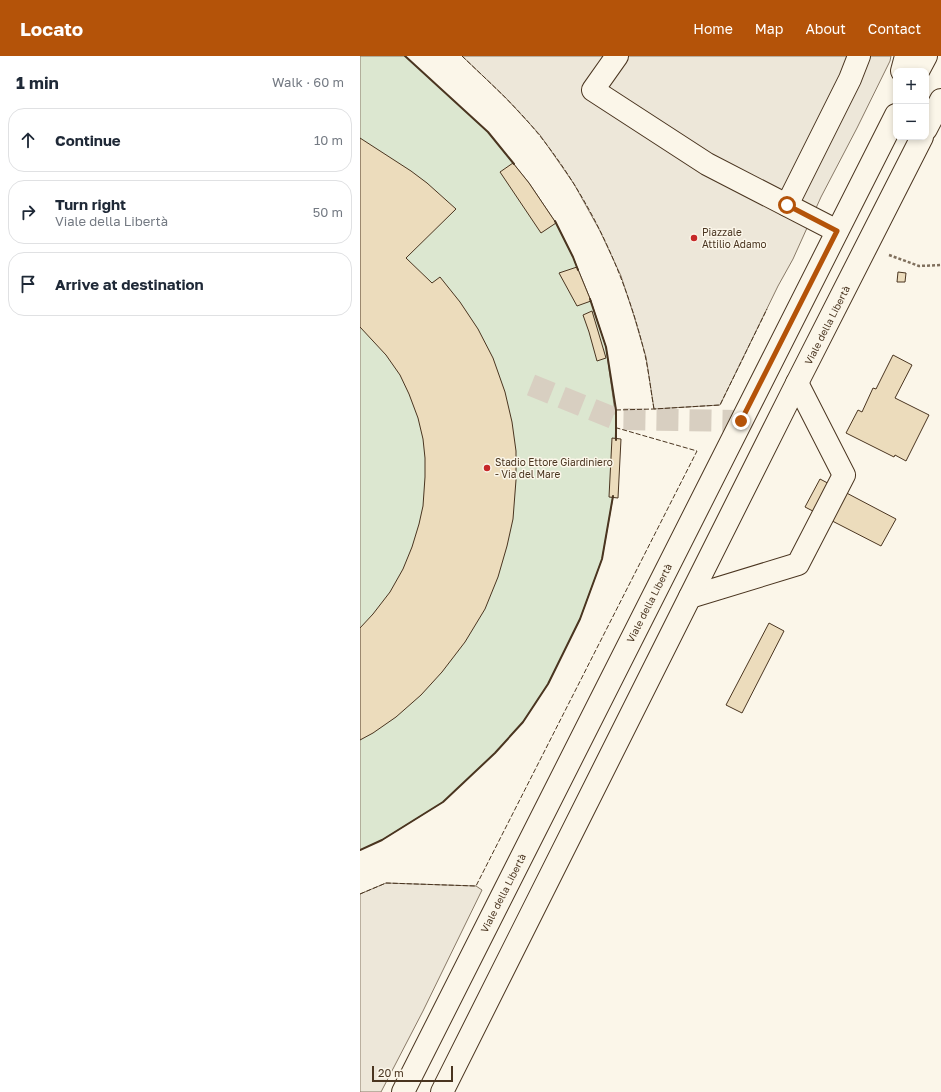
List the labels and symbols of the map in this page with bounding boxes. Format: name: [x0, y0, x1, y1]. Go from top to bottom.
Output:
route start: [778, 196, 796, 214]
place label: Piazzale Attilio Adamo: [702, 226, 767, 250]
marker: Piazzale Attilio Adamo: [689, 233, 699, 243]
street label: Viale della Libertà: [802, 284, 852, 366]
route end: [732, 412, 750, 430]
place label: Stadio Ettore Giardiniero - Via del Mare: [495, 456, 613, 480]
marker: Stadio Ettore Giardiniero - Via del Mare: [482, 463, 492, 473]
street label: Viale della Libertà: [624, 562, 674, 644]
street label: Viale della Libertà: [478, 852, 528, 934]
scale bar: [372, 1064, 453, 1083]

